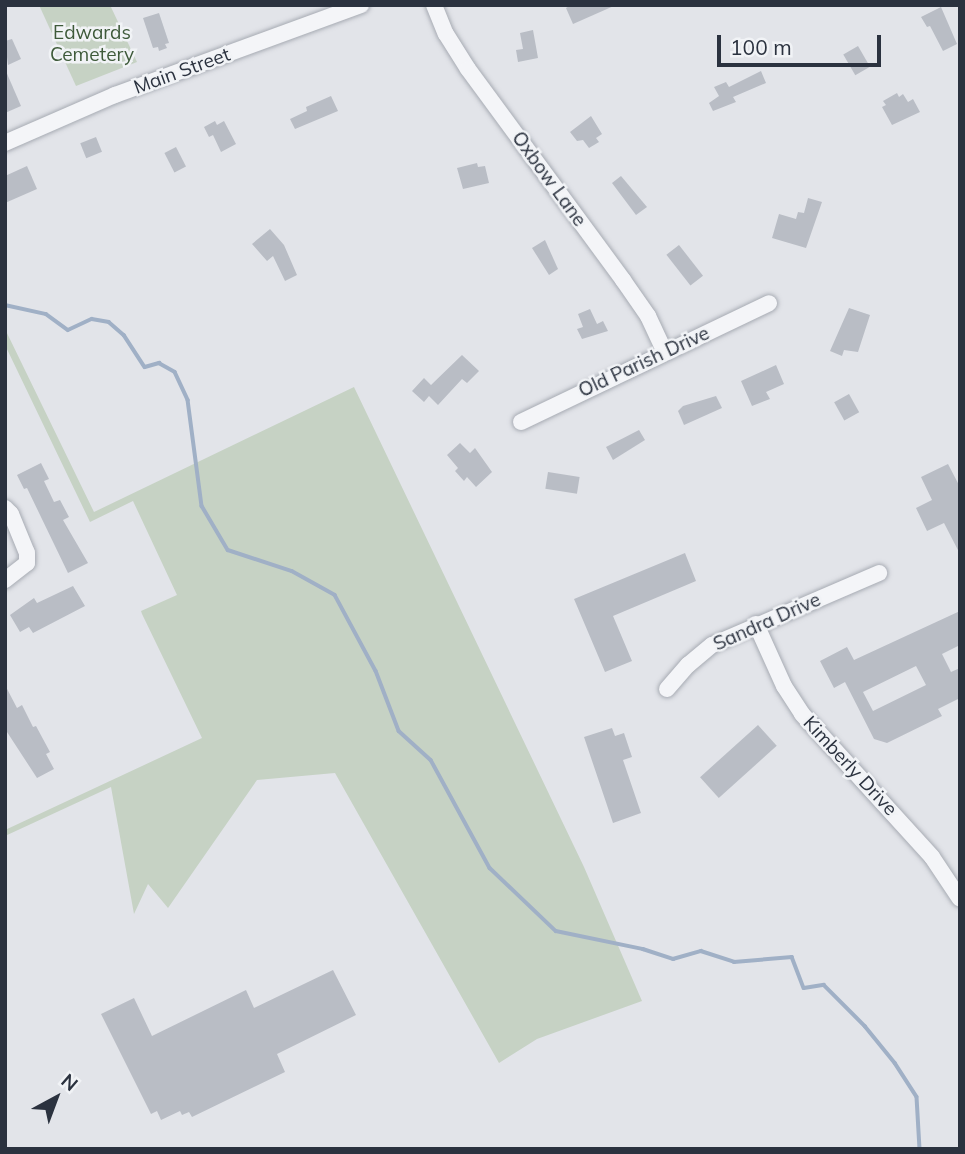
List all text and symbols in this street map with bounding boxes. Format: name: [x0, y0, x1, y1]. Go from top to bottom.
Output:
scale bar: [720, 21, 884, 65]
park label: Edwards Cemetery: [50, 22, 134, 66]
text: 100 m: [730, 34, 792, 60]
street label: Main Street: [131, 43, 233, 99]
street label: Oxbow Lane: [507, 127, 591, 231]
street label: Old Parish Drive: [575, 322, 713, 402]
street label: Sandra Drive: [710, 588, 824, 656]
street label: Kimberly Drive: [798, 712, 902, 820]
north arrow: [21, 1063, 91, 1133]
text: N: [56, 1068, 83, 1096]

